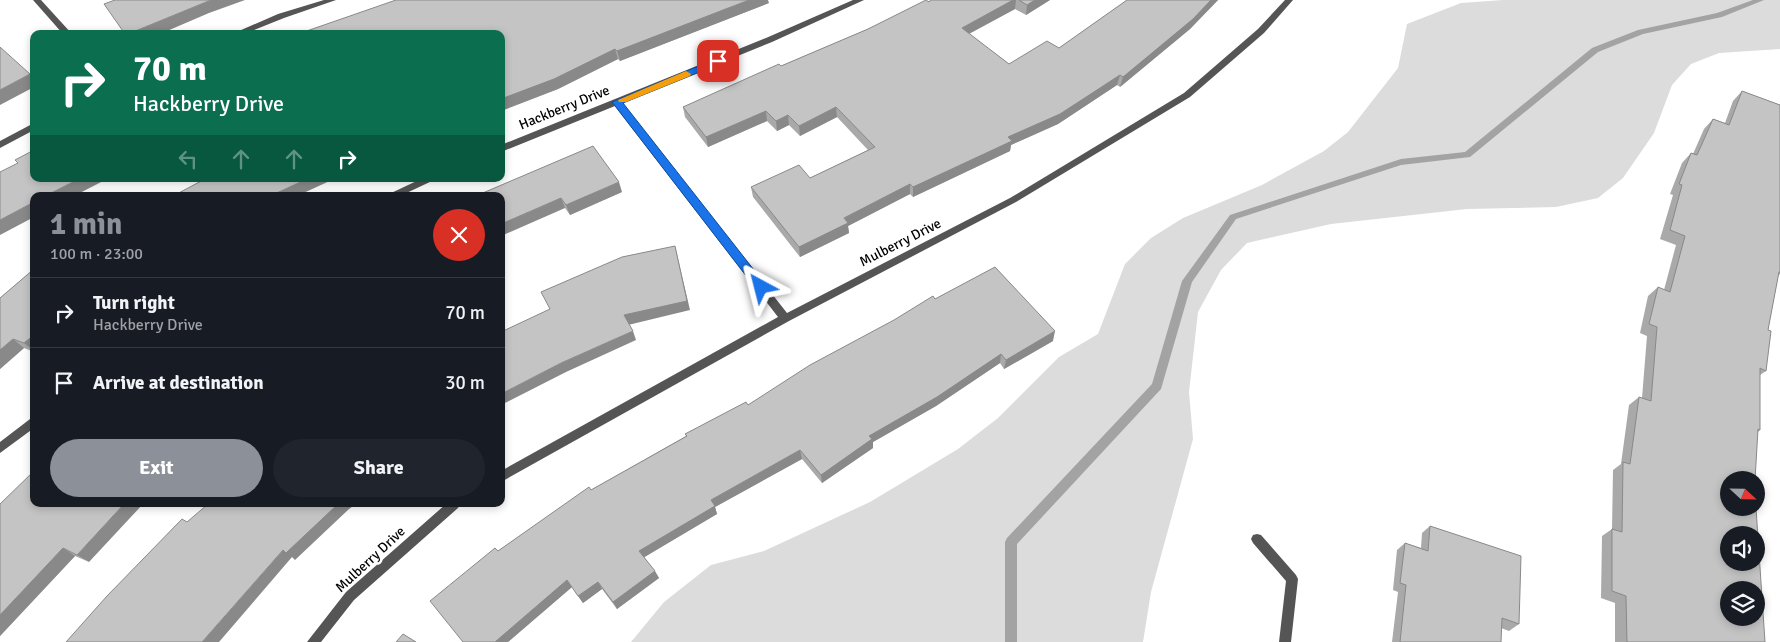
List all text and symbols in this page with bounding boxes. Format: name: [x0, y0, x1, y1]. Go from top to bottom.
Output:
pin: [697, 40, 739, 82]
text: 70 m: [133, 47, 207, 90]
icon: arrive: [704, 47, 732, 75]
icon: right: [50, 50, 115, 115]
street label: Hackberry Drive: [516, 82, 612, 133]
text: Hackberry Drive: [133, 90, 284, 117]
icon: left: [174, 145, 202, 173]
icon: ahead: [227, 145, 255, 173]
icon: ahead: [280, 145, 308, 173]
icon: right: [333, 145, 361, 173]
text: 1 min: [50, 206, 122, 243]
button: close: [433, 209, 485, 261]
street label: Mulberry Drive: [857, 215, 944, 270]
text: 100 m · 23:00: [50, 244, 143, 264]
position arrow: [734, 260, 786, 312]
text: Turn right: [93, 291, 175, 315]
icon: right: [50, 299, 78, 327]
text: 70 m: [445, 301, 485, 325]
text: Hackberry Drive: [93, 315, 203, 335]
icon: arrive: [50, 369, 78, 397]
text: Arrive at destination: [93, 371, 264, 395]
text: 30 m: [445, 371, 485, 395]
button: Exit: [50, 439, 263, 497]
button: Share: [273, 439, 485, 497]
north arrow: [1720, 471, 1765, 516]
map controls: [1720, 471, 1765, 626]
street label: Mulberry Drive: [332, 523, 409, 596]
button: sound: [1720, 526, 1765, 571]
button: layers: [1720, 581, 1765, 626]

